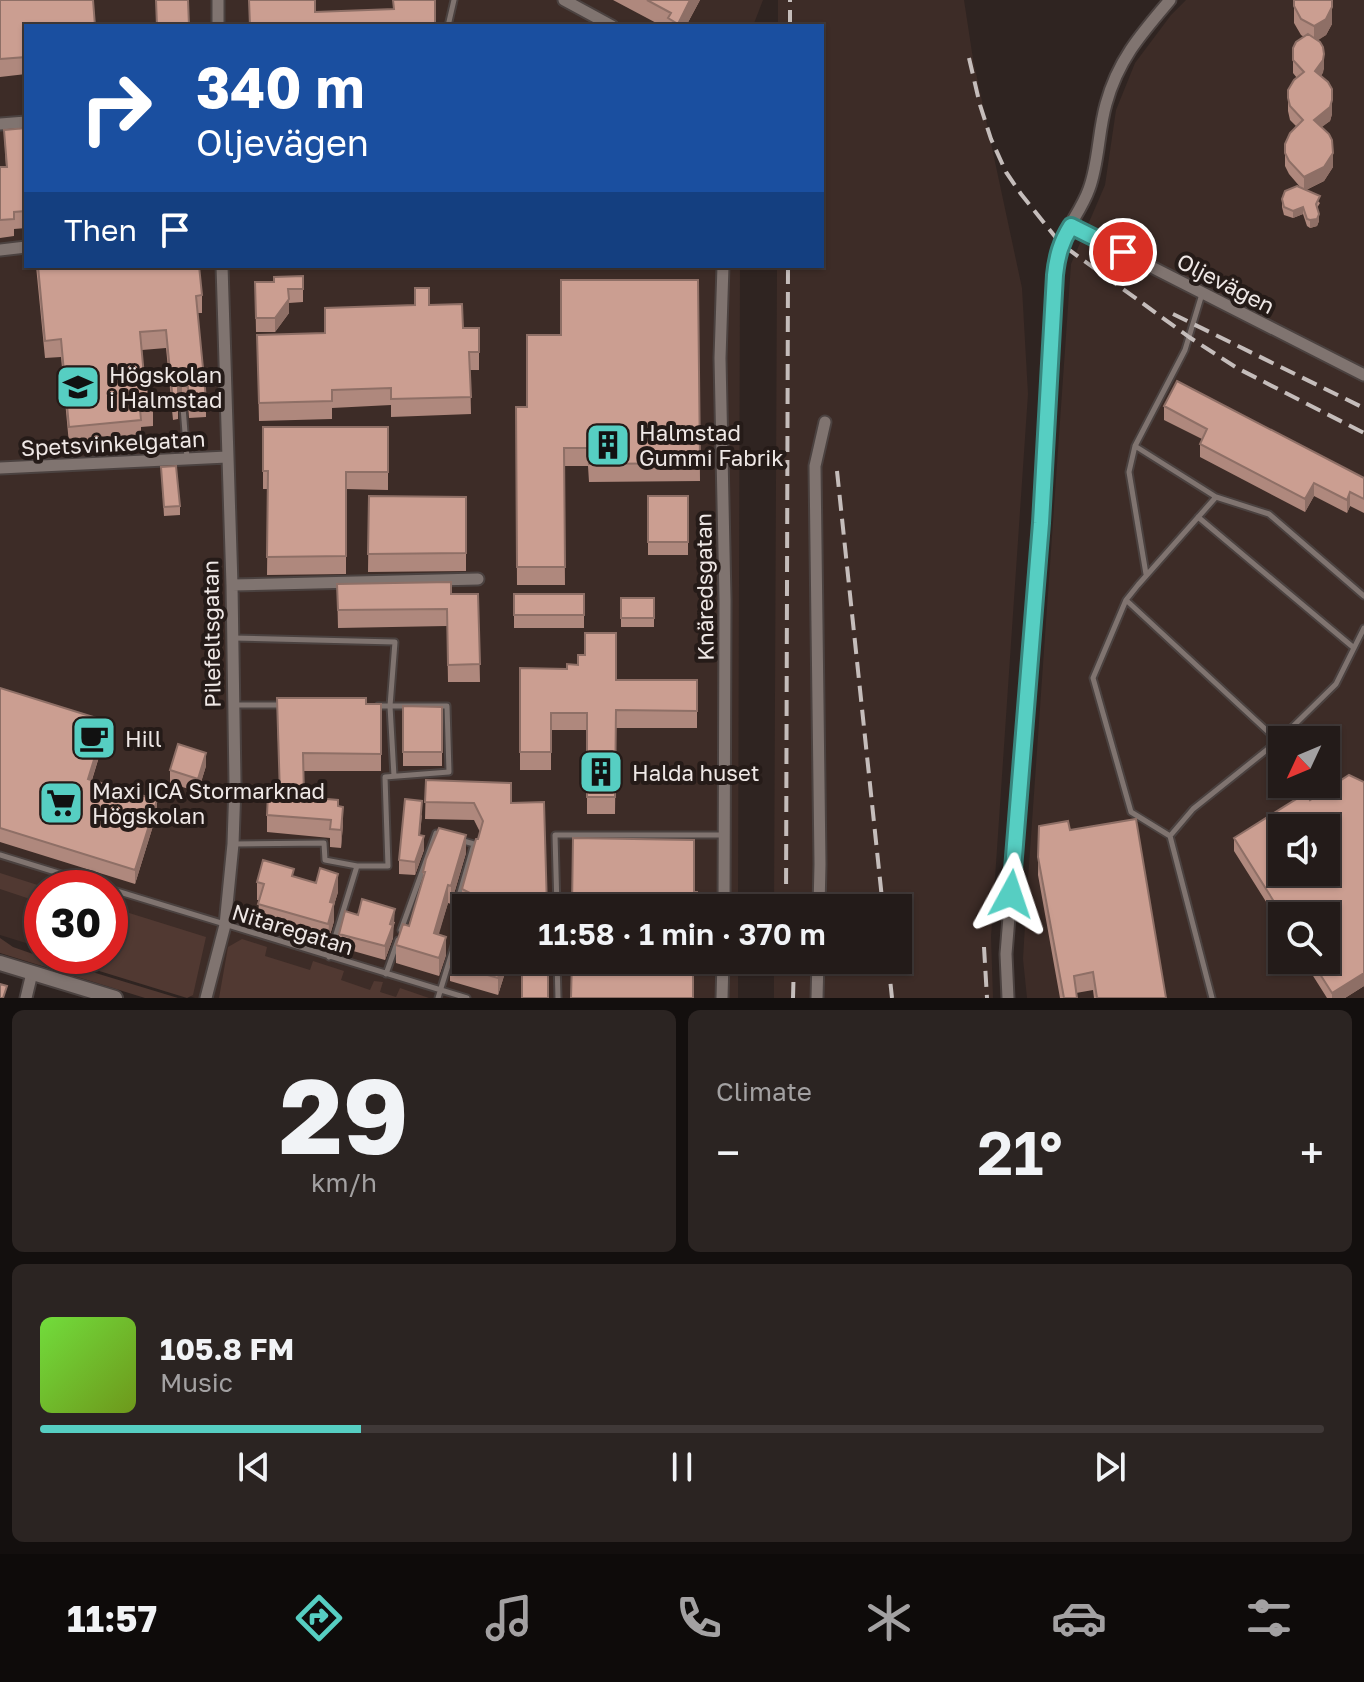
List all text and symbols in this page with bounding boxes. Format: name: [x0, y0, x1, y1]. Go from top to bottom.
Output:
text: 340 m: [196, 53, 365, 120]
icon: right: [64, 56, 168, 160]
text: Oljevägen: [196, 121, 369, 164]
icon: arrive: [153, 208, 197, 252]
text: Then: [64, 212, 137, 248]
pin: [1089, 218, 1157, 286]
icon: arrive: [1101, 230, 1145, 274]
street label: Oljevägen: [1173, 247, 1279, 319]
place label: Högskolan i Halmstad: [109, 361, 222, 413]
school or university icon: Högskolan i Halmstad: [54, 363, 102, 411]
place label: Halmstad Gummi Fabrik: [639, 419, 784, 471]
building icon: Halmstad Gummi Fabrik: [584, 421, 632, 469]
street label: Spetsvinkelgatan: [20, 425, 206, 461]
street label: Knäredsgatan: [689, 513, 719, 661]
street label: Pilefeltsgatan: [196, 560, 226, 708]
cafe icon: Hill: [70, 714, 118, 762]
place label: Hill: [125, 725, 162, 752]
north arrow: [1268, 726, 1340, 798]
map controls: [1268, 726, 1340, 974]
building icon: Halda huset: [577, 748, 625, 796]
place label: Halda huset: [632, 759, 760, 786]
place label: Maxi ICA Stormarknad Högskolan: [92, 777, 325, 829]
supermarket icon: Maxi ICA Stormarknad Högskolan: [37, 779, 85, 827]
button: sound: [1268, 814, 1340, 886]
position arrow: [969, 852, 1053, 936]
speed limit sign: 30: [24, 870, 128, 974]
street label: Nitaregatan: [229, 898, 357, 960]
button: search: [1268, 902, 1340, 974]
text: 11:58 · 1 min · 370 m: [538, 916, 826, 952]
text: 29: [279, 1052, 409, 1177]
text: Climate: [716, 1076, 812, 1107]
text: 21°: [977, 1116, 1063, 1188]
text: −: [716, 1126, 740, 1179]
text: +: [1300, 1126, 1324, 1179]
text: km/h: [311, 1167, 377, 1198]
text: 105.8 FM: [160, 1331, 294, 1367]
text: Music: [160, 1367, 233, 1398]
icon: previous: [232, 1445, 276, 1489]
icon: pause: [660, 1445, 704, 1489]
icon: next: [1088, 1445, 1132, 1489]
icon: directions: [291, 1590, 347, 1646]
icon: music: [481, 1590, 537, 1646]
icon: phone: [671, 1590, 727, 1646]
icon: climate: [861, 1590, 917, 1646]
icon: car: [1051, 1590, 1107, 1646]
icon: filters: [1241, 1590, 1297, 1646]
text: 11:57: [67, 1597, 157, 1640]

